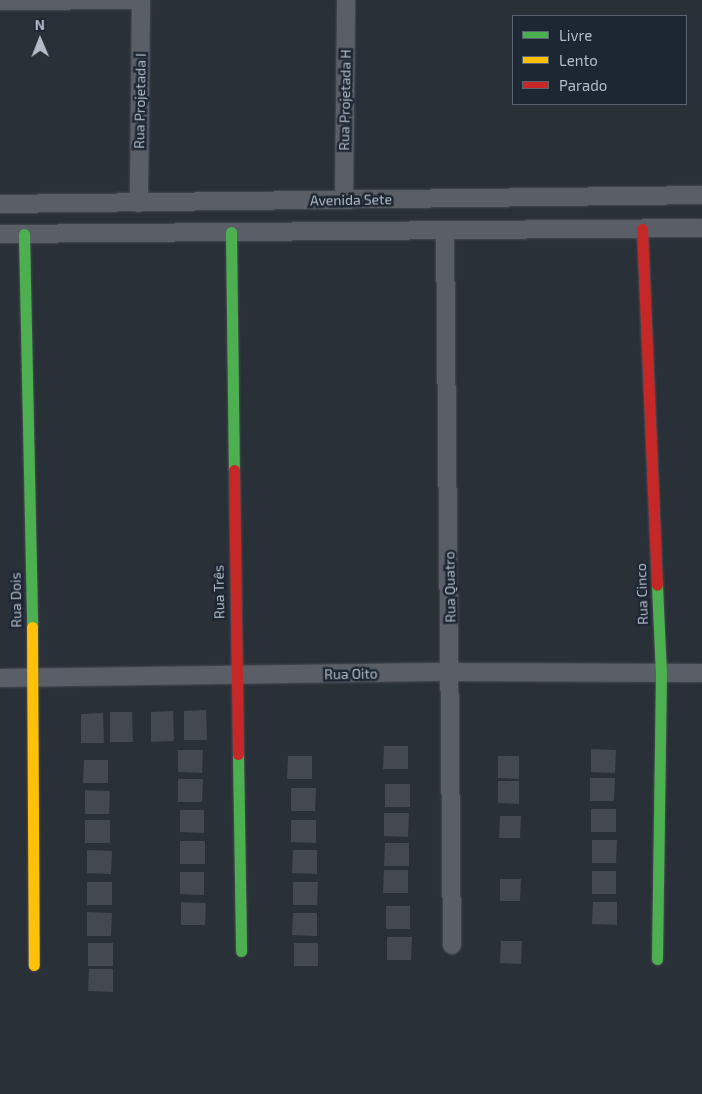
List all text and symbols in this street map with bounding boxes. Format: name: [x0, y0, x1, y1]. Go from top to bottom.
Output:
north arrow: [15, 15, 65, 65]
legend: [512, 15, 687, 105]
text: N: [35, 16, 45, 33]
text: Livre: [559, 26, 592, 44]
street label: Rua Projetada H: [336, 49, 354, 151]
text: Lento: [559, 51, 598, 69]
street label: Rua Projetada I: [131, 53, 149, 149]
text: Parado: [559, 76, 607, 94]
street label: Avenida Sete: [310, 191, 392, 209]
street label: Rua Quatro: [441, 551, 459, 623]
street label: Rua Cinco: [633, 563, 651, 625]
street label: Rua Três: [210, 565, 228, 619]
street label: Rua Dois: [7, 572, 25, 628]
street label: Rua Oito: [324, 665, 378, 683]

